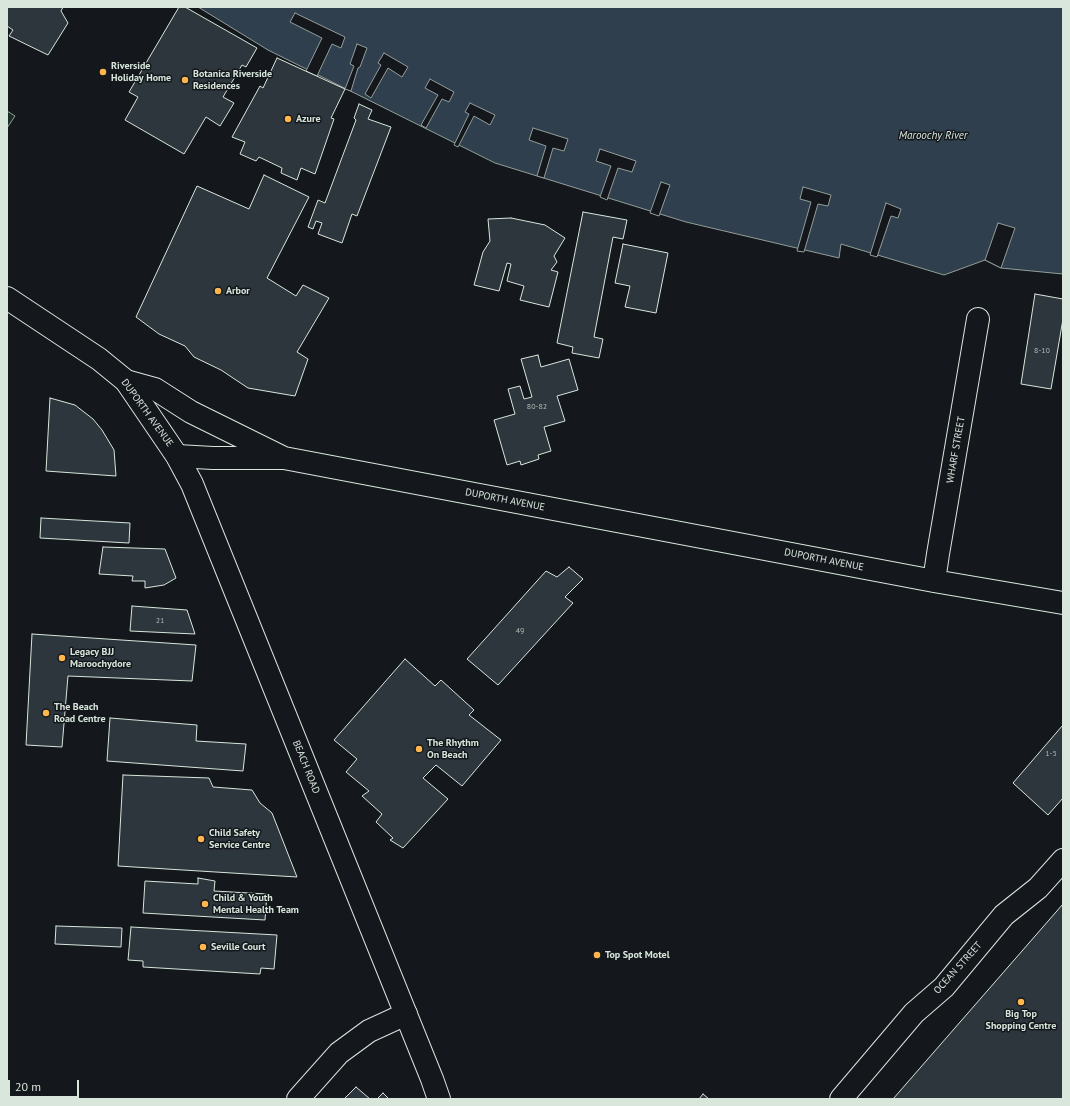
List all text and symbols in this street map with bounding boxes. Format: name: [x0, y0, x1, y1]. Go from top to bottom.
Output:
place label: Riverside Holiday Home: [111, 60, 171, 84]
marker: Riverside Holiday Home: [98, 67, 108, 77]
place label: Botanica Riverside Residences: [193, 68, 272, 92]
marker: Botanica Riverside Residences: [180, 75, 190, 85]
place label: Azure: [296, 113, 320, 125]
marker: Azure: [283, 114, 293, 124]
water label: Maroochy River: [899, 129, 967, 143]
place label: Arbor: [226, 285, 250, 297]
marker: Arbor: [213, 286, 223, 296]
house number: 8-10: [1034, 346, 1050, 356]
street label: DUPORTH AVENUE: [118, 377, 176, 449]
house number: 80-82: [527, 402, 547, 412]
street label: WHARF STREET: [944, 416, 968, 484]
street label: DUPORTH AVENUE: [464, 486, 546, 514]
street label: DUPORTH AVENUE: [783, 546, 865, 574]
house number: 21: [156, 616, 164, 626]
house number: 49: [516, 626, 524, 636]
place label: Legacy BJJ Maroochydore: [70, 646, 131, 670]
marker: Legacy BJJ Maroochydore: [57, 653, 67, 663]
place label: The Beach Road Centre: [54, 701, 106, 724]
marker: The Beach Road Centre: [41, 708, 51, 718]
place label: The Rhythm On Beach: [427, 737, 479, 760]
street label: BEACH ROAD: [290, 739, 322, 795]
marker: The Rhythm On Beach: [414, 744, 424, 754]
house number: 1-5: [1045, 749, 1057, 759]
place label: Child Safety Service Centre: [209, 827, 270, 850]
marker: Child Safety Service Centre: [196, 834, 206, 844]
place label: Child & Youth Mental Health Team: [213, 892, 299, 916]
marker: Child & Youth Mental Health Team: [200, 899, 210, 909]
street label: OCEAN STREET: [931, 939, 985, 997]
place label: Seville Court: [211, 941, 265, 953]
marker: Seville Court: [198, 942, 208, 952]
place label: Top Spot Motel: [605, 949, 670, 961]
marker: Top Spot Motel: [592, 950, 602, 960]
marker: Big Top Shopping Centre: [1016, 997, 1026, 1007]
place label: Big Top Shopping Centre: [986, 1008, 1056, 1032]
scale bar: [10, 1072, 81, 1098]
text: 20 m: [15, 1079, 41, 1094]

